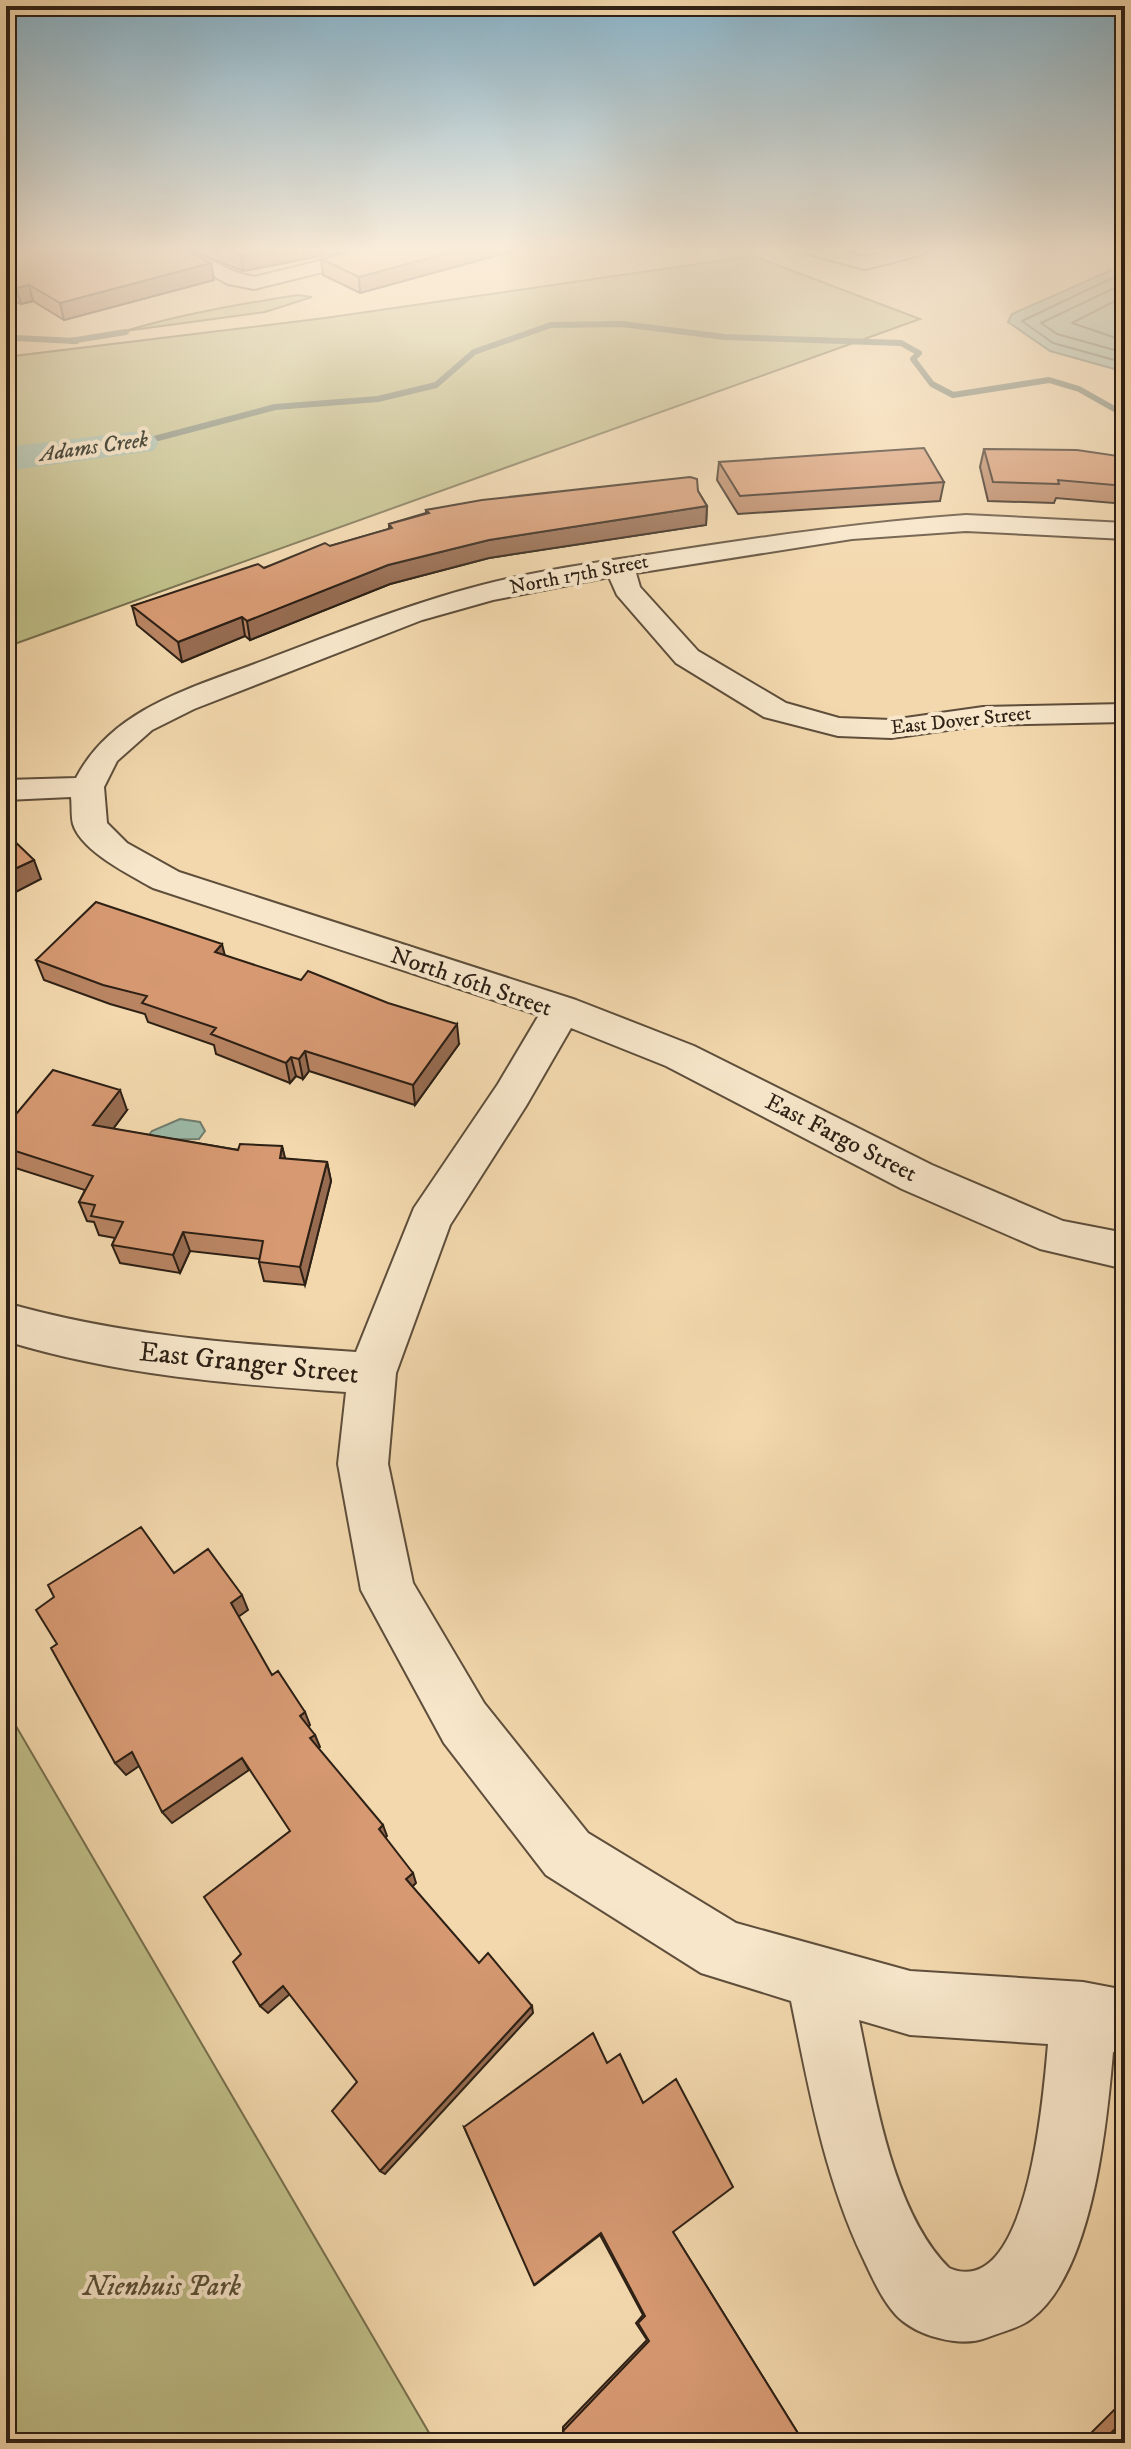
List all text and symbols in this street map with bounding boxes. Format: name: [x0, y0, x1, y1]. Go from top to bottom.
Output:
water label: Adams Creek: [35, 426, 151, 468]
street label: North 17th Street: [508, 549, 650, 601]
street label: East Dover Street: [890, 701, 1032, 741]
street label: North 16th Street: [386, 940, 556, 1024]
street label: East Fargo Street: [760, 1087, 922, 1189]
street label: East Granger Street: [138, 1334, 360, 1392]
park label: Nienhuis Park: [81, 2269, 241, 2304]

